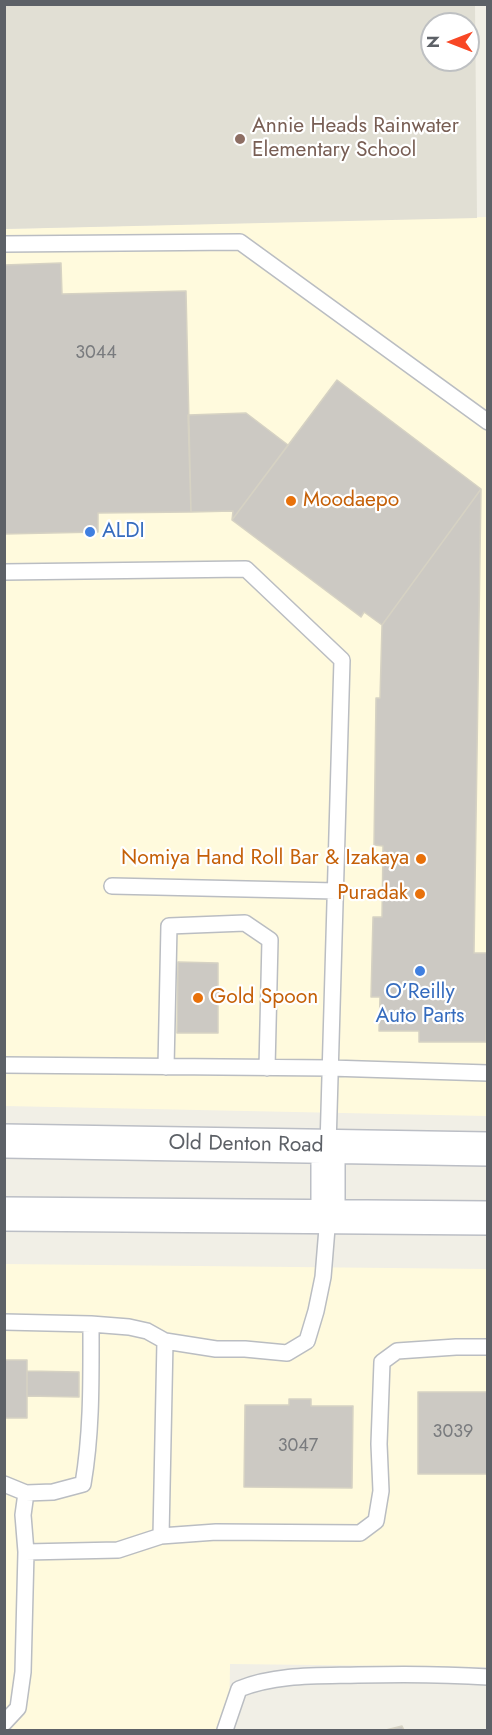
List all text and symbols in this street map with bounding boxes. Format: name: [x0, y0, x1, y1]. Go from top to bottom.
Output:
north arrow: [420, 12, 480, 72]
text: N: [422, 36, 445, 48]
place label: Annie Heads Rainwater Elementary School: [252, 114, 459, 164]
marker: Annie Heads Rainwater Elementary School: [233, 132, 247, 146]
house number: 3044: [75, 343, 117, 365]
place label: Moodaepo: [303, 488, 399, 514]
marker: Moodaepo: [284, 494, 298, 508]
place label: ALDI: [102, 519, 145, 545]
marker: ALDI: [83, 525, 97, 539]
place label: Nomiya Hand Roll Bar & Izakaya: [121, 846, 409, 872]
marker: Nomiya Hand Roll Bar & Izakaya: [414, 852, 428, 866]
place label: Puradak: [337, 881, 408, 907]
marker: Puradak: [413, 887, 427, 901]
marker: O’Reilly Auto Parts: [413, 964, 427, 978]
place label: O’Reilly Auto Parts: [376, 980, 464, 1030]
place label: Gold Spoon: [210, 985, 318, 1011]
marker: Gold Spoon: [191, 991, 205, 1005]
street label: Old Denton Road: [168, 1131, 324, 1159]
house number: 3039: [433, 1422, 473, 1444]
house number: 3047: [278, 1436, 318, 1458]

